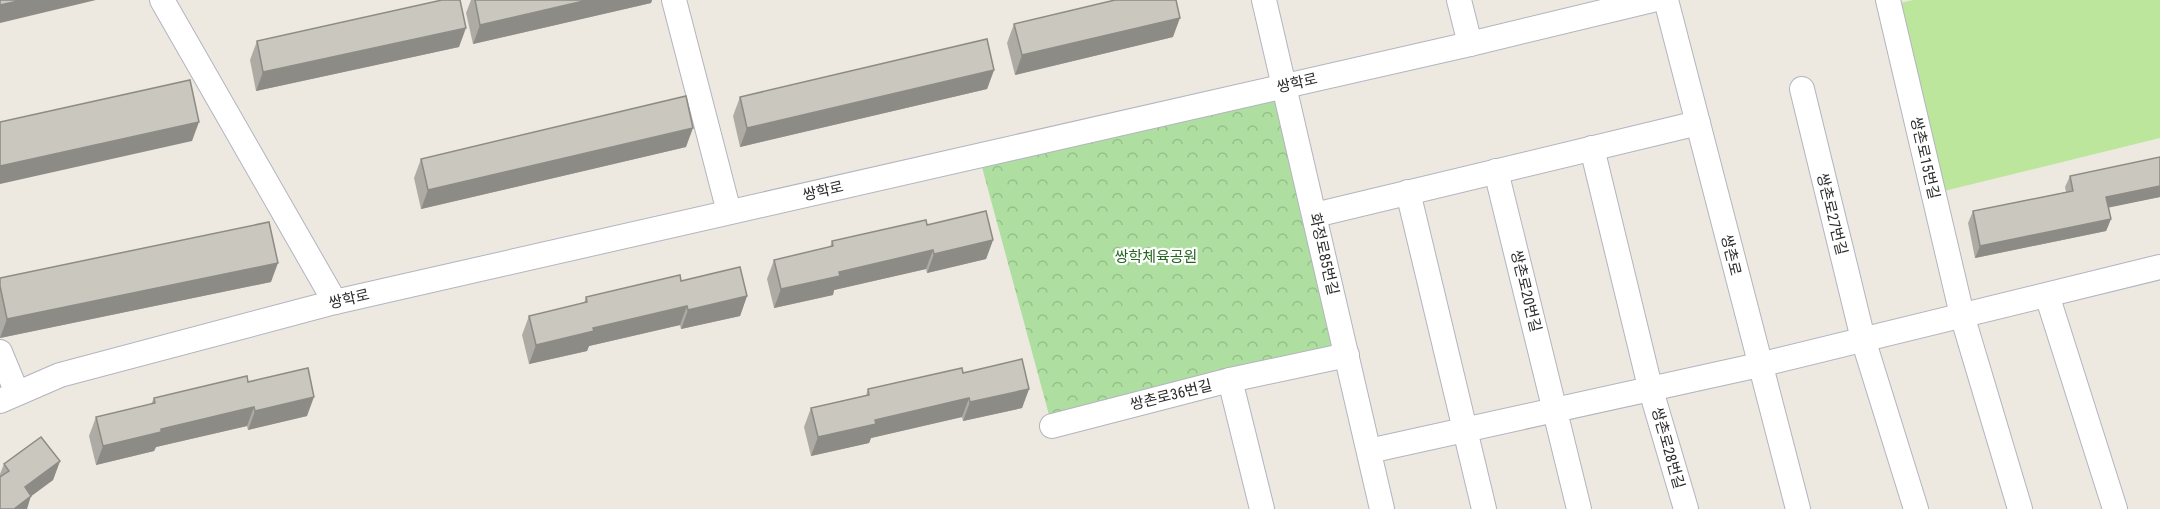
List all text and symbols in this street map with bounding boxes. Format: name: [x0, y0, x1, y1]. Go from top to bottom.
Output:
street label: 쌍학로: [1275, 70, 1319, 96]
street label: 쌍촌로15번길: [1907, 115, 1943, 201]
street label: 쌍촌로27번길: [1813, 171, 1851, 257]
street label: 쌍학로: [801, 178, 845, 204]
street label: 화정로85번길: [1306, 211, 1342, 297]
street label: 쌍촌로: [1717, 233, 1745, 277]
park label: 쌍학체육공원: [1115, 248, 1197, 266]
street label: 쌍촌로20번길: [1507, 248, 1545, 334]
street label: 쌍학로: [327, 286, 371, 312]
street label: 쌍촌로36번길: [1128, 376, 1214, 414]
street label: 쌍촌로28번길: [1648, 405, 1688, 491]

